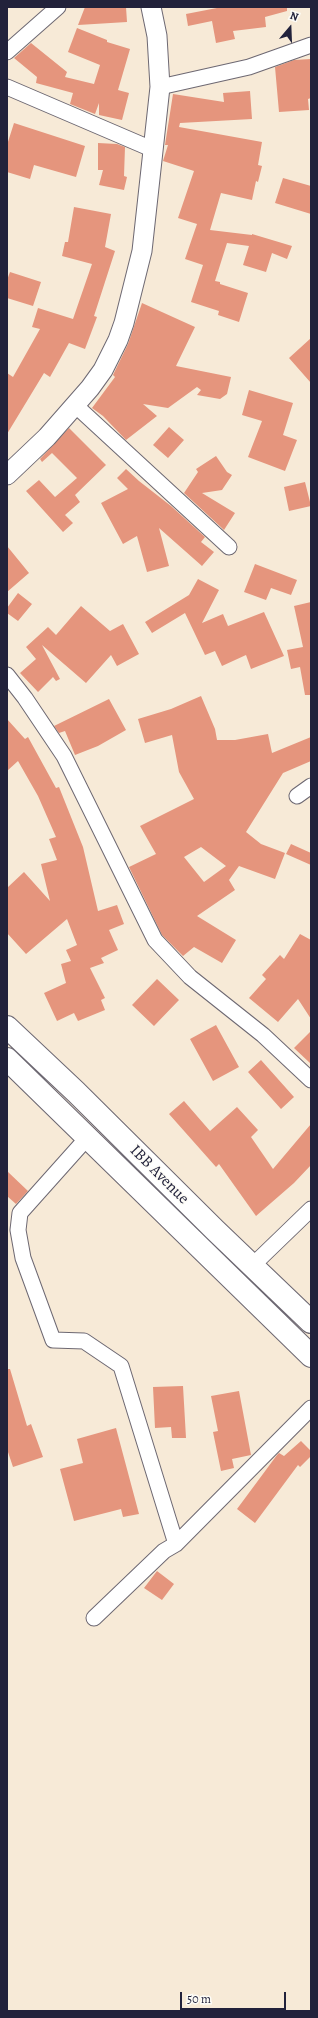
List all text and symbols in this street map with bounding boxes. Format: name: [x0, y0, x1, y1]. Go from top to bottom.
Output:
north arrow: [270, 8, 310, 48]
text: N: [288, 8, 300, 25]
street label: IBB Avenue: [125, 1141, 193, 1209]
scale bar: [182, 1984, 288, 2010]
text: 50 m: [187, 1991, 211, 2007]

